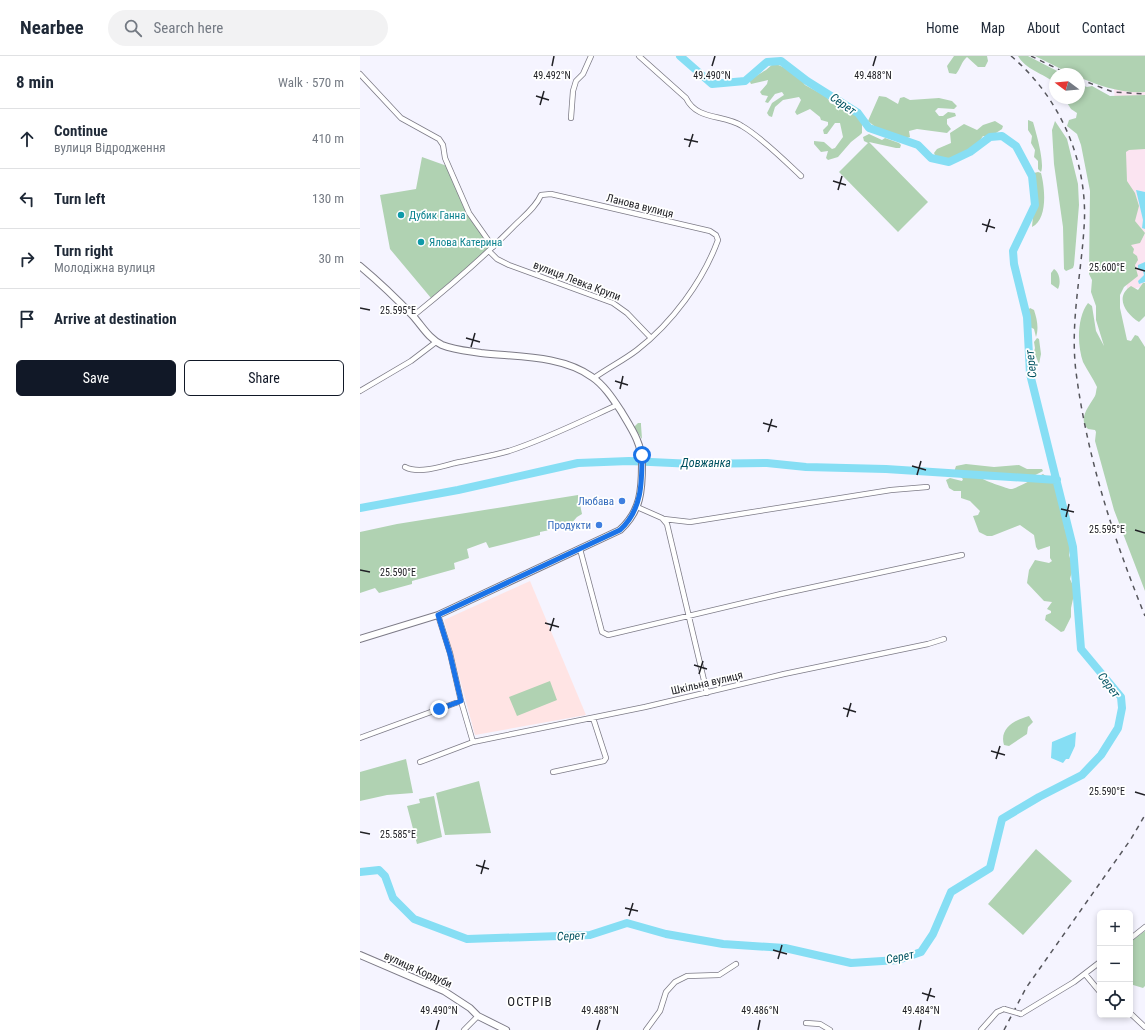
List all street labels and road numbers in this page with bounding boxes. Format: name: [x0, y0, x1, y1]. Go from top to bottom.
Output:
street label: Ланова вулиця: [605, 191, 675, 221]
street label: вулиця Левка Крупи: [532, 258, 622, 304]
street label: Шкільна вулиця: [670, 668, 744, 698]
street label: вулиця Кордуби: [382, 949, 454, 991]

